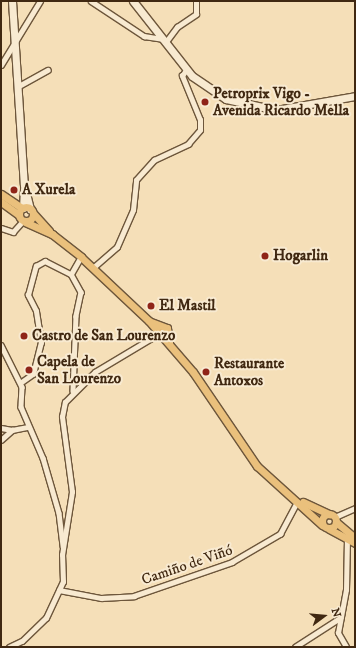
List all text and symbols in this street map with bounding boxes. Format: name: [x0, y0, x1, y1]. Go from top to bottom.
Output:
place label: Petroprix Vigo - Avenida Ricardo Mella: [213, 84, 349, 119]
marker: Petroprix Vigo - Avenida Ricardo Mella: [200, 97, 210, 107]
place label: A Xurela: [22, 181, 75, 199]
marker: A Xurela: [9, 185, 19, 195]
place label: Hogarlin: [273, 247, 328, 265]
marker: Hogarlin: [260, 251, 270, 261]
place label: El Mastil: [159, 297, 216, 315]
marker: El Mastil: [146, 301, 156, 311]
place label: Castro de San Lourenzo: [32, 327, 175, 345]
marker: Castro de San Lourenzo: [19, 331, 29, 341]
place label: Capela de San Lourenzo: [37, 352, 121, 387]
place label: Restaurante Antoxos: [214, 354, 284, 389]
marker: Capela de San Lourenzo: [24, 365, 34, 375]
marker: Restaurante Antoxos: [201, 367, 211, 377]
street label: Camiño de Viñó: [139, 541, 235, 589]
north arrow: [304, 596, 344, 636]
text: N: [328, 606, 344, 619]

